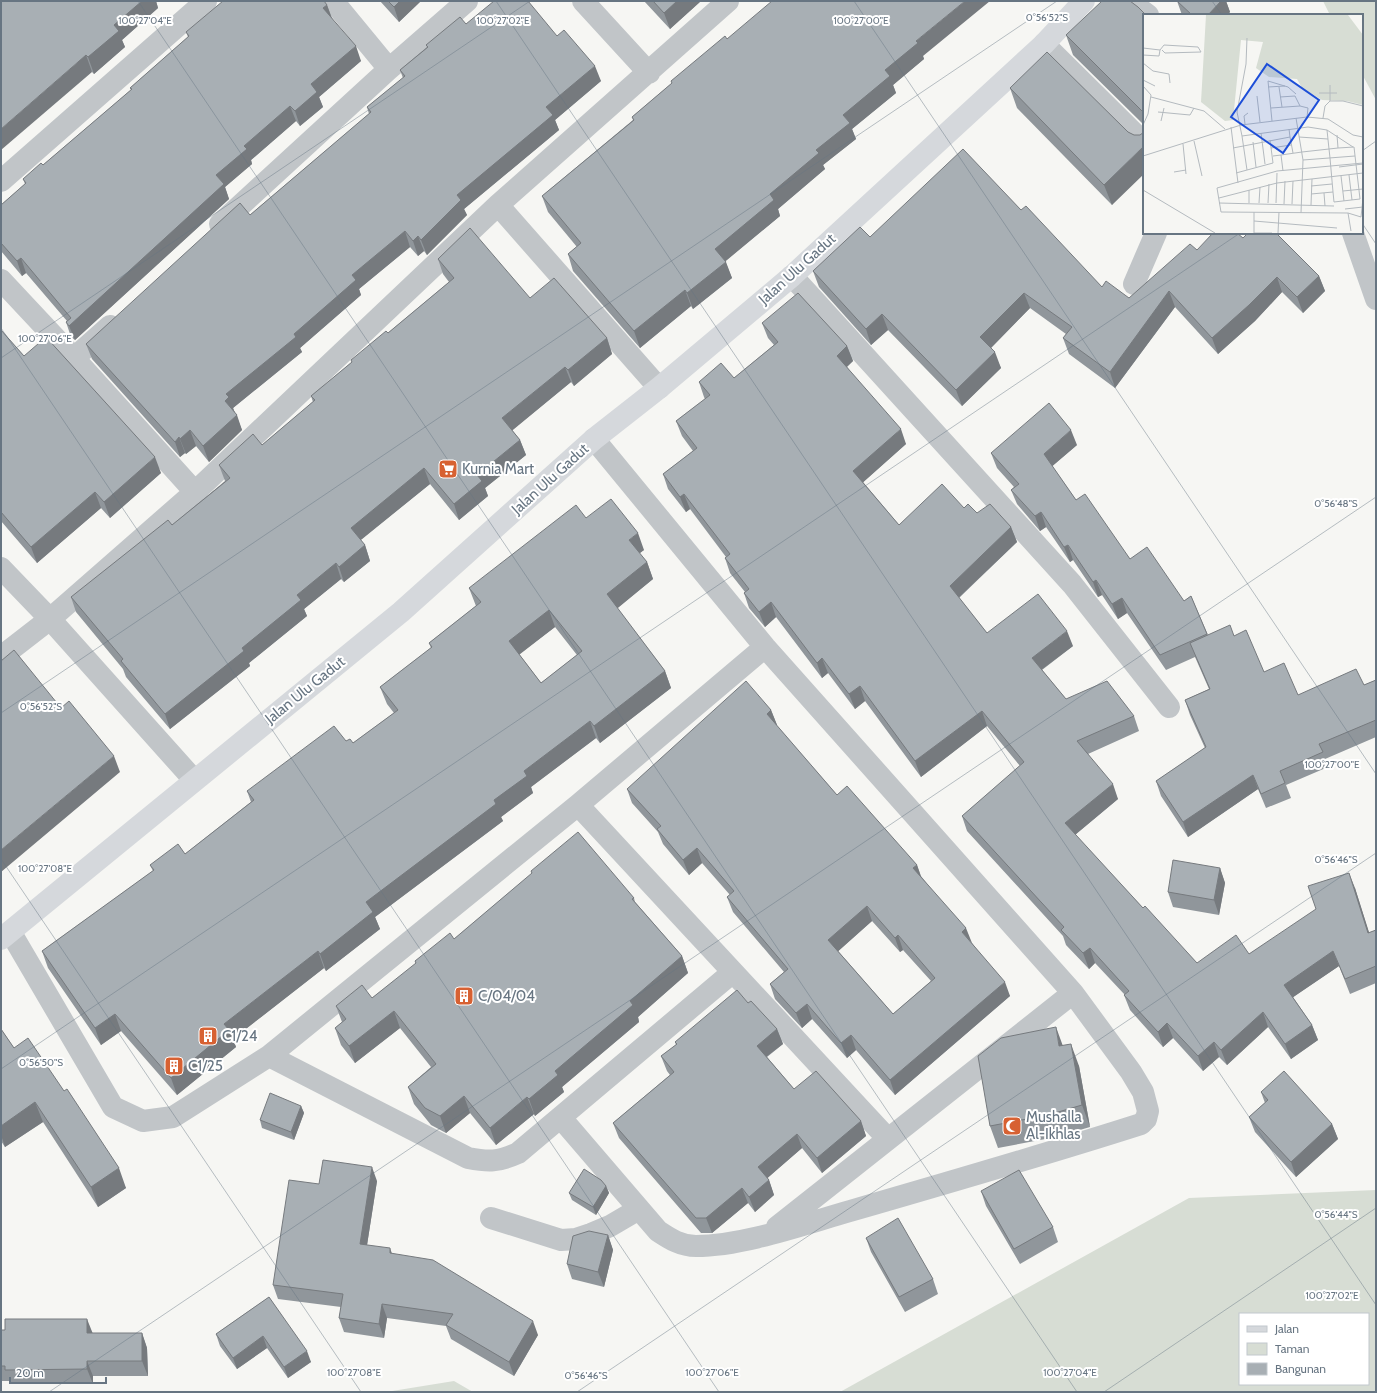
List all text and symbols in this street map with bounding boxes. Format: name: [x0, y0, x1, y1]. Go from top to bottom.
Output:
text: 0°56'52"S: [1026, 11, 1068, 24]
text: 100°27'04"E: [118, 14, 172, 27]
text: 100°27'02"E: [476, 14, 530, 27]
text: 100°27'00"E: [834, 14, 889, 27]
inset map: [1143, 14, 1363, 234]
street label: Jalan Ulu Gadut: [754, 230, 839, 309]
text: 100°27'06"E: [18, 332, 72, 345]
street label: Jalan Ulu Gadut: [507, 440, 592, 519]
supermarket icon: Kurnia Mart: [437, 458, 459, 480]
place label: Kurnia Mart: [462, 460, 534, 478]
text: 0°56'48"S: [1314, 497, 1358, 510]
street label: Jalan Ulu Gadut: [261, 652, 348, 728]
text: 0°56'52"S: [20, 700, 62, 713]
text: 100°27'00"E: [1305, 758, 1360, 771]
text: 0°56'46"S: [1314, 853, 1358, 866]
text: 100°27'08"E: [18, 862, 72, 875]
building icon: C/04/04: [453, 985, 475, 1007]
place label: C/04/04: [478, 987, 535, 1005]
building icon: C1/24: [197, 1025, 219, 1047]
place label: C1/24: [222, 1027, 258, 1045]
building icon: C1/25: [163, 1055, 185, 1077]
text: 0°56'50"S: [19, 1056, 63, 1069]
place label: C1/25: [188, 1057, 223, 1075]
place label: Mushalla Al-Ikhlas: [1026, 1108, 1082, 1143]
mosque icon: Mushalla Al-Ikhlas: [1001, 1115, 1023, 1137]
text: 0°56'44"S: [1314, 1208, 1358, 1221]
text: 100°27'02"E: [1305, 1289, 1359, 1302]
legend: [1239, 1313, 1369, 1385]
text: Jalan: [1274, 1321, 1299, 1336]
text: Taman: [1275, 1341, 1310, 1356]
scale bar: [10, 1359, 106, 1385]
text: Bangunan: [1275, 1361, 1326, 1376]
text: 20 m: [16, 1365, 44, 1380]
text: 100°27'08"E: [327, 1366, 381, 1379]
text: 100°27'06"E: [685, 1366, 739, 1379]
text: 100°27'04"E: [1043, 1366, 1097, 1379]
text: 0°56'46"S: [564, 1369, 608, 1382]

